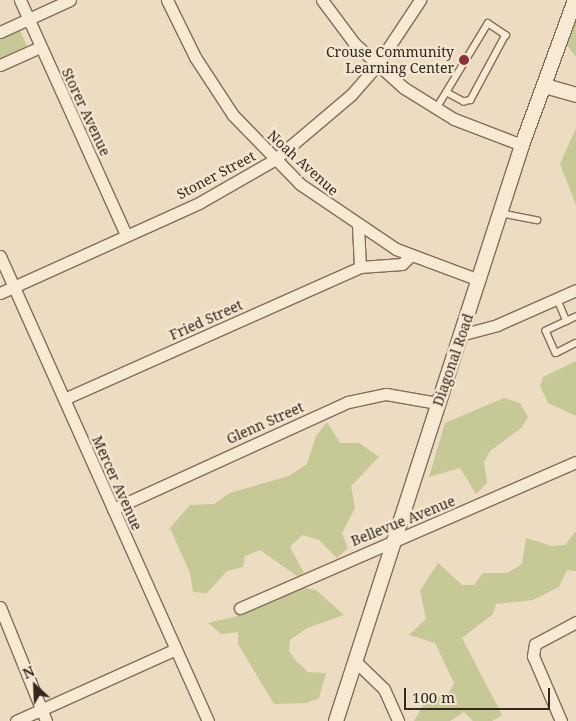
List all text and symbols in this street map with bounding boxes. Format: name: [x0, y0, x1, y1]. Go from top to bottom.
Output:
place label: Crouse Community Learning Center: [326, 44, 454, 76]
marker: Crouse Community Learning Center: [458, 54, 470, 66]
street label: Storer Avenue: [58, 65, 114, 159]
street label: Noah Avenue: [264, 127, 342, 199]
street label: Stoner Street: [174, 147, 258, 203]
street label: Fried Street: [167, 296, 245, 344]
street label: Diagonal Road: [429, 312, 477, 408]
street label: Glenn Street: [224, 399, 306, 447]
street label: Mercer Avenue: [89, 433, 145, 533]
street label: Bellevue Avenue: [348, 492, 458, 550]
north arrow: [10, 661, 60, 711]
text: N: [19, 661, 37, 683]
scale bar: [406, 678, 552, 710]
text: 100 m: [412, 687, 455, 707]

